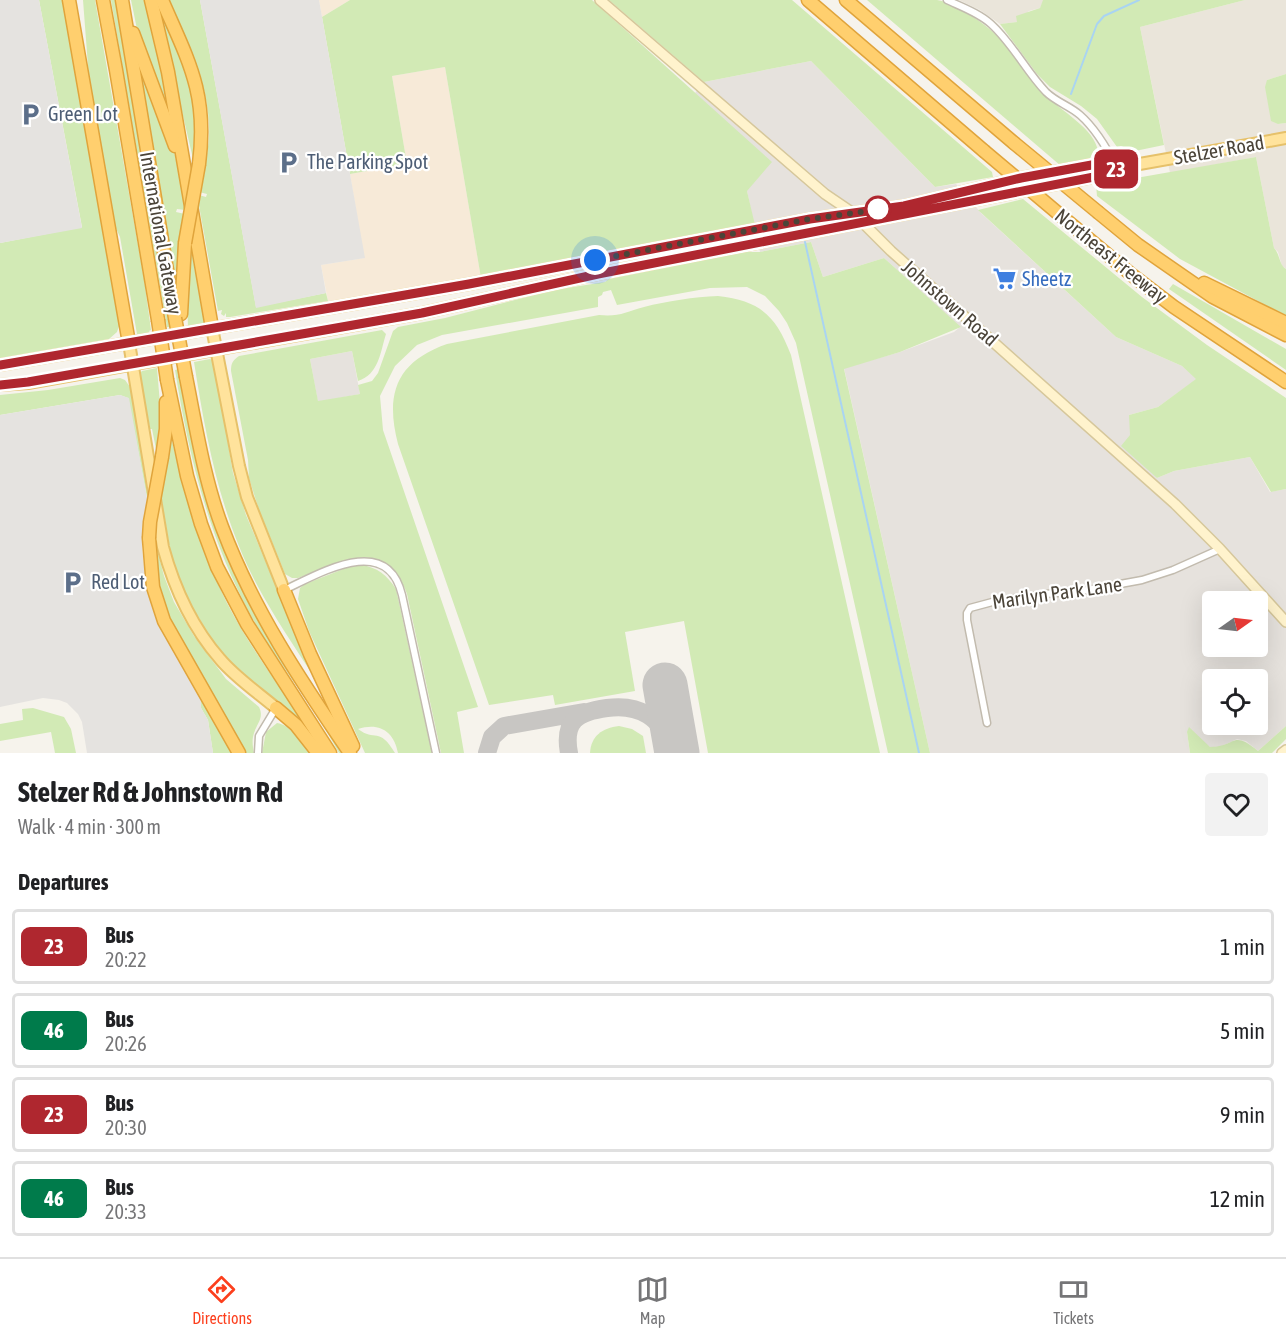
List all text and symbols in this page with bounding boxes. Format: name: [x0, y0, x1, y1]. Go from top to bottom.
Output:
parking icon: Green Lot: [17, 101, 43, 127]
place label: Green Lot: [48, 102, 118, 125]
street label: Stelzer Road: [1172, 130, 1266, 169]
parking icon: The Parking Spot: [276, 149, 302, 175]
street label: International Gateway: [136, 150, 187, 316]
place label: The Parking Spot: [307, 150, 429, 173]
line badge: 23: [1089, 150, 1143, 188]
text: 23: [1106, 157, 1126, 181]
unlabelled marker: [865, 196, 891, 222]
street label: Northeast Freeway: [1051, 204, 1172, 308]
your location: [580, 245, 610, 275]
street label: Johnstown Road: [898, 255, 1003, 351]
supermarket icon: Sheetz: [991, 266, 1017, 292]
place label: Sheetz: [1022, 267, 1071, 290]
parking icon: Red Lot: [60, 569, 86, 595]
place label: Red Lot: [91, 570, 145, 593]
street label: Marilyn Park Lane: [990, 572, 1123, 613]
north arrow: [1202, 591, 1268, 657]
map controls: [1202, 591, 1268, 735]
button: locate: [1202, 669, 1268, 735]
button: heart: [1205, 773, 1268, 836]
text: Stelzer Rd & Johnstown Rd: [18, 776, 283, 808]
text: Walk · 4 min · 300 m: [18, 815, 161, 838]
text: Departures: [18, 869, 108, 895]
text: Bus: [105, 922, 134, 948]
text: 23: [44, 934, 64, 958]
text: 1 min: [1220, 934, 1265, 960]
text: 20:22: [105, 948, 147, 971]
text: Bus: [105, 1006, 134, 1032]
text: 46: [44, 1018, 64, 1042]
text: 5 min: [1220, 1018, 1265, 1044]
text: 20:26: [105, 1032, 147, 1055]
text: Bus: [105, 1090, 134, 1116]
text: 23: [44, 1102, 64, 1126]
text: 9 min: [1220, 1102, 1265, 1128]
text: 20:30: [105, 1116, 147, 1139]
text: Bus: [105, 1174, 134, 1200]
text: 46: [44, 1186, 64, 1210]
text: 12 min: [1210, 1186, 1265, 1212]
text: 20:33: [105, 1200, 147, 1223]
tab: Directions: [192, 1273, 252, 1327]
tab: Map: [636, 1273, 669, 1327]
tab: Tickets: [1053, 1273, 1094, 1327]

